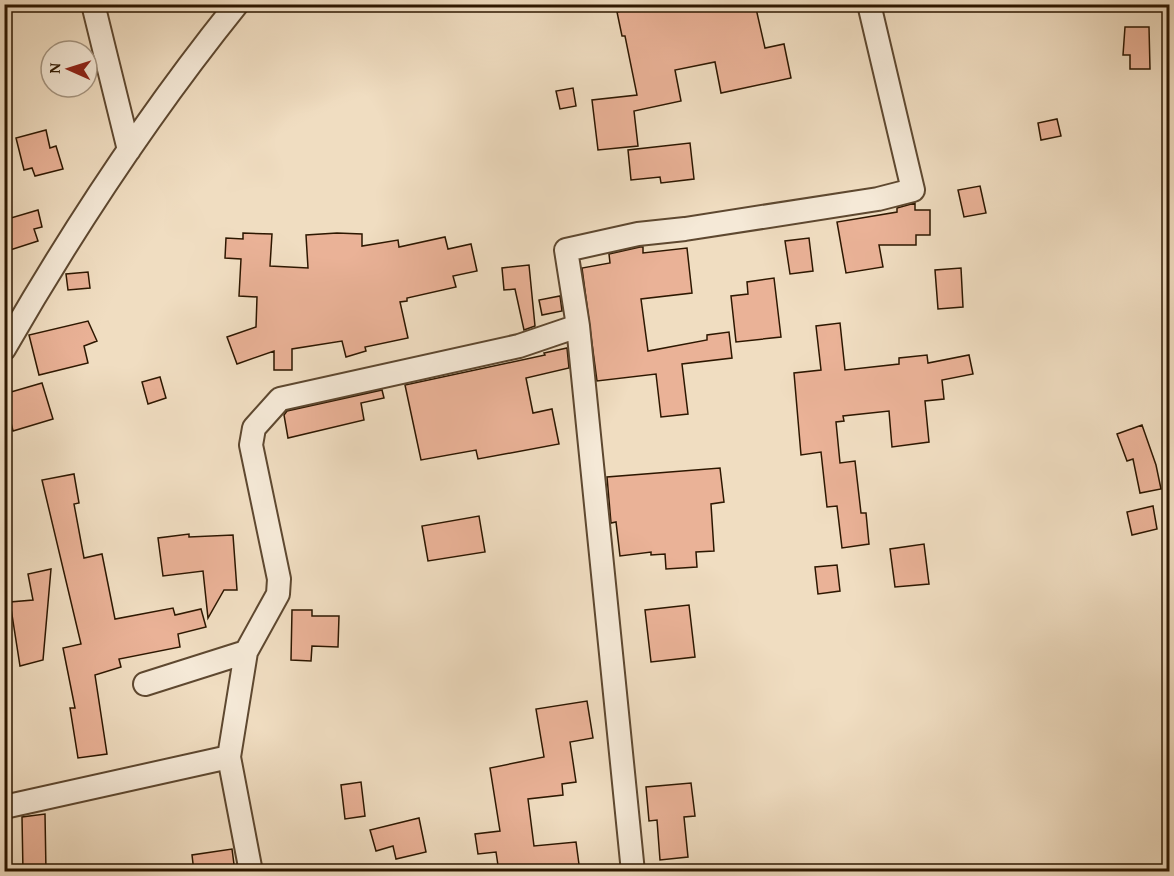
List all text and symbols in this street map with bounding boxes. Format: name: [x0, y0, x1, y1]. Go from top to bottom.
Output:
north arrow: [39, 39, 99, 99]
text: N: [42, 62, 66, 74]

